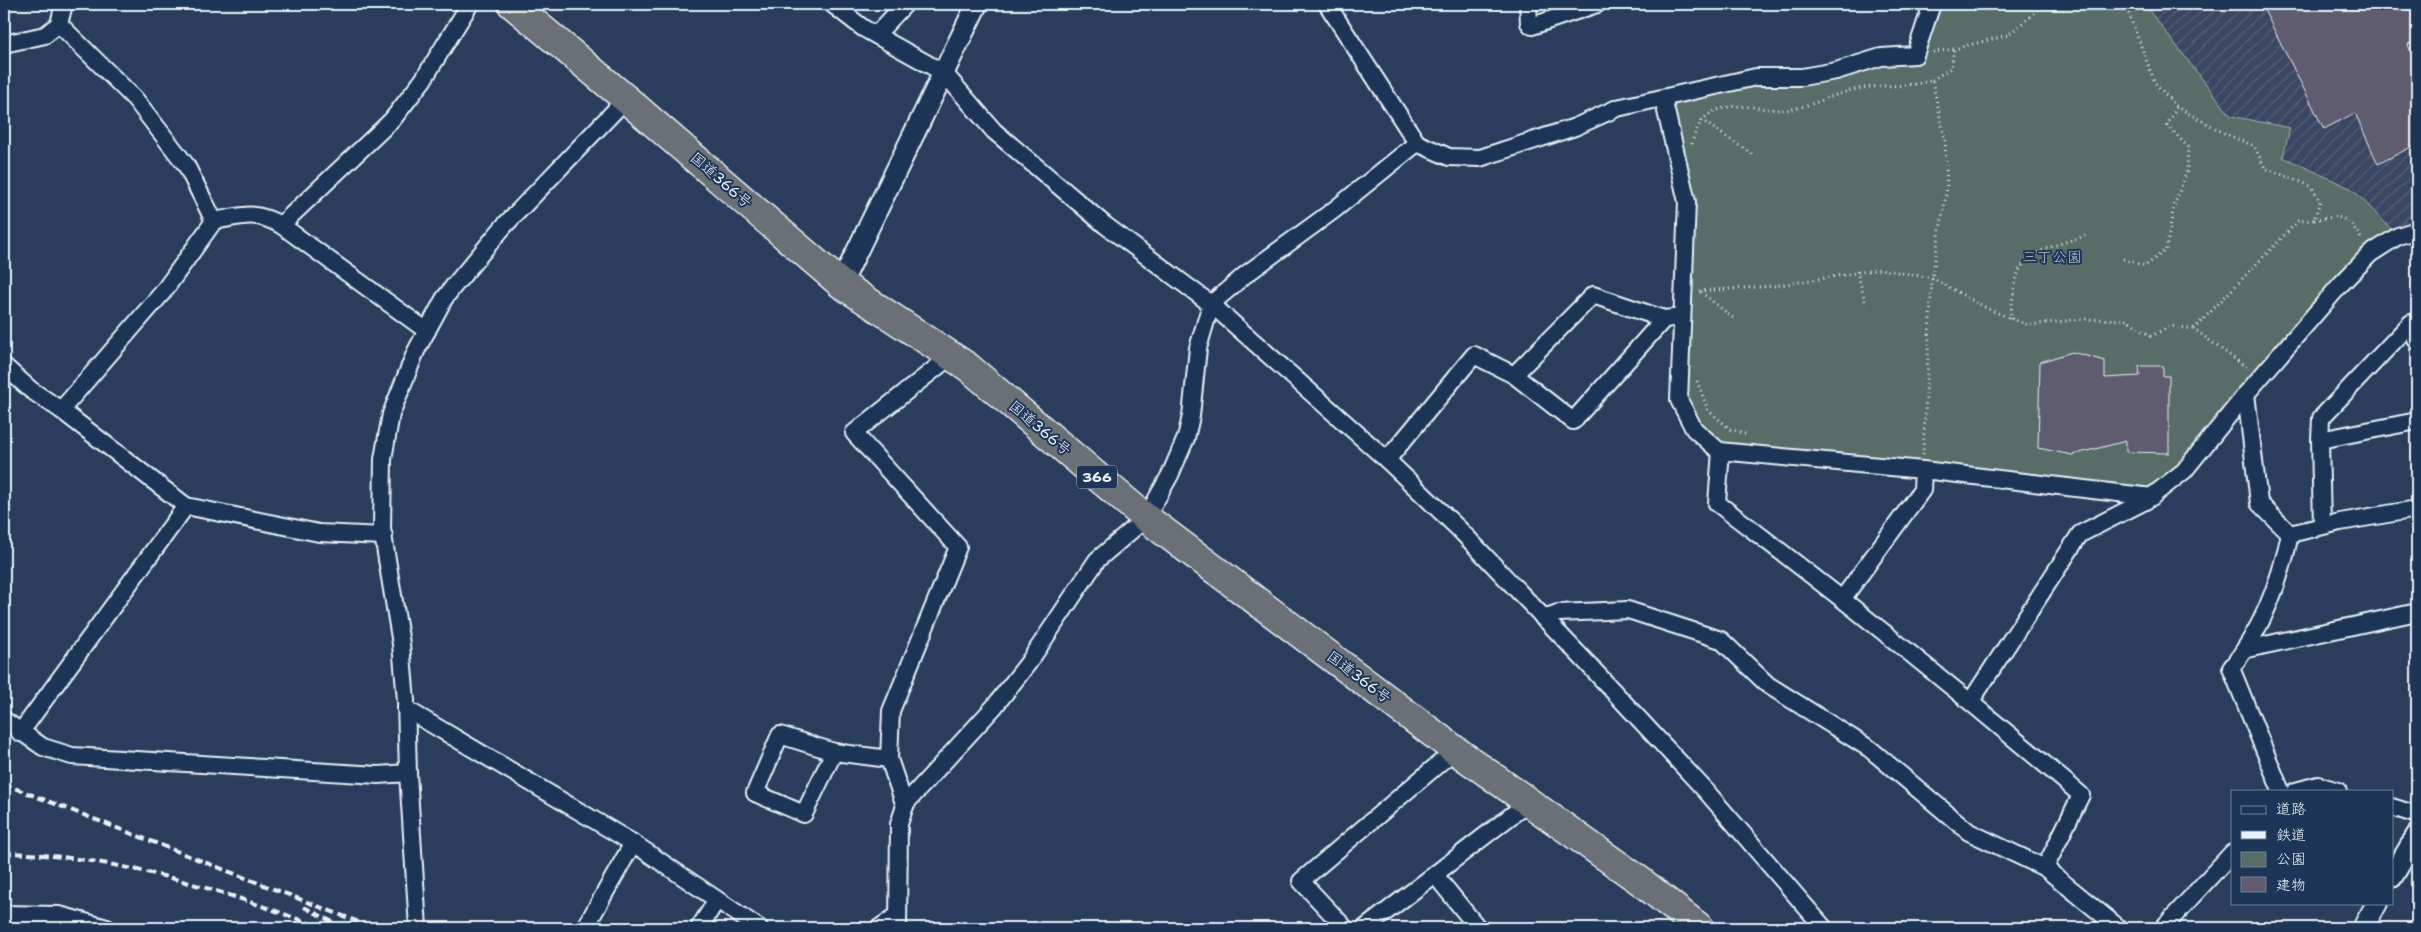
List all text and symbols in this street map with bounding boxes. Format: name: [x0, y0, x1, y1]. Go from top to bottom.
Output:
street label: 国道366号: [686, 148, 756, 212]
park label: 三丁公園: [2022, 247, 2082, 267]
street label: 国道366号: [1005, 396, 1075, 460]
road number: 366: [1077, 466, 1117, 488]
street label: 国道366号: [1323, 646, 1395, 708]
legend: [2231, 790, 2394, 904]
text: 道路: [2276, 799, 2306, 819]
text: 鉄道: [2276, 825, 2306, 845]
text: 公園: [2276, 849, 2306, 869]
text: 建物: [2276, 875, 2306, 895]

